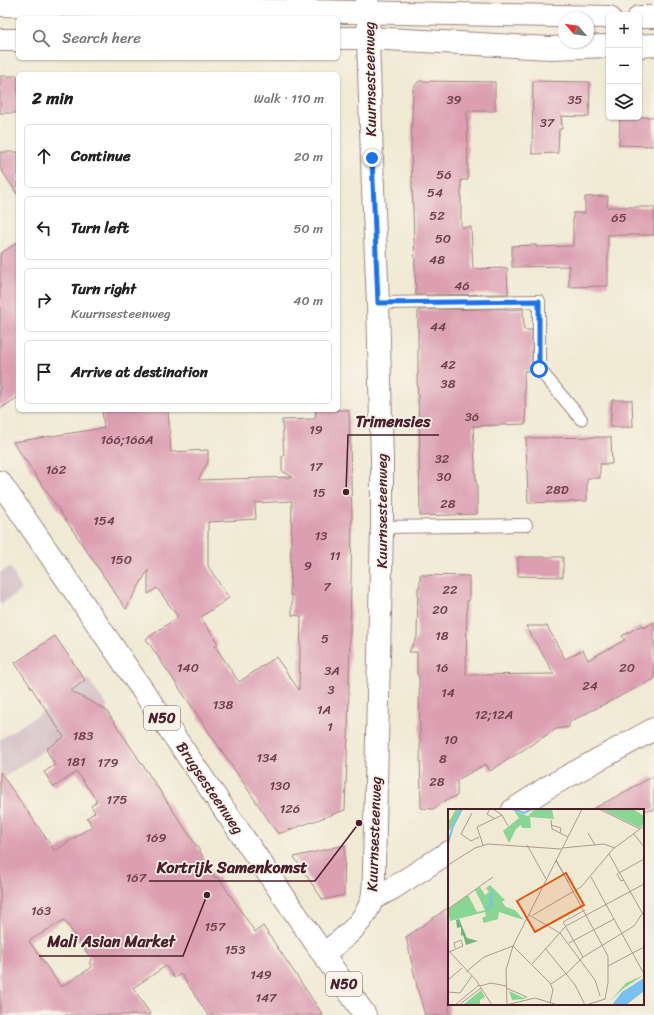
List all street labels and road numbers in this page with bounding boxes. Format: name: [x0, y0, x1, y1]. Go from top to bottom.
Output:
street label: Kuurnsesteenweg: [356, 21, 384, 137]
street label: Kuurnsesteenweg: [369, 453, 395, 569]
road number: N50: [144, 706, 180, 730]
street label: Brugsesteenweg: [169, 736, 251, 840]
street label: Kuurnsesteenweg: [359, 776, 389, 892]
road number: N50: [326, 972, 362, 996]

